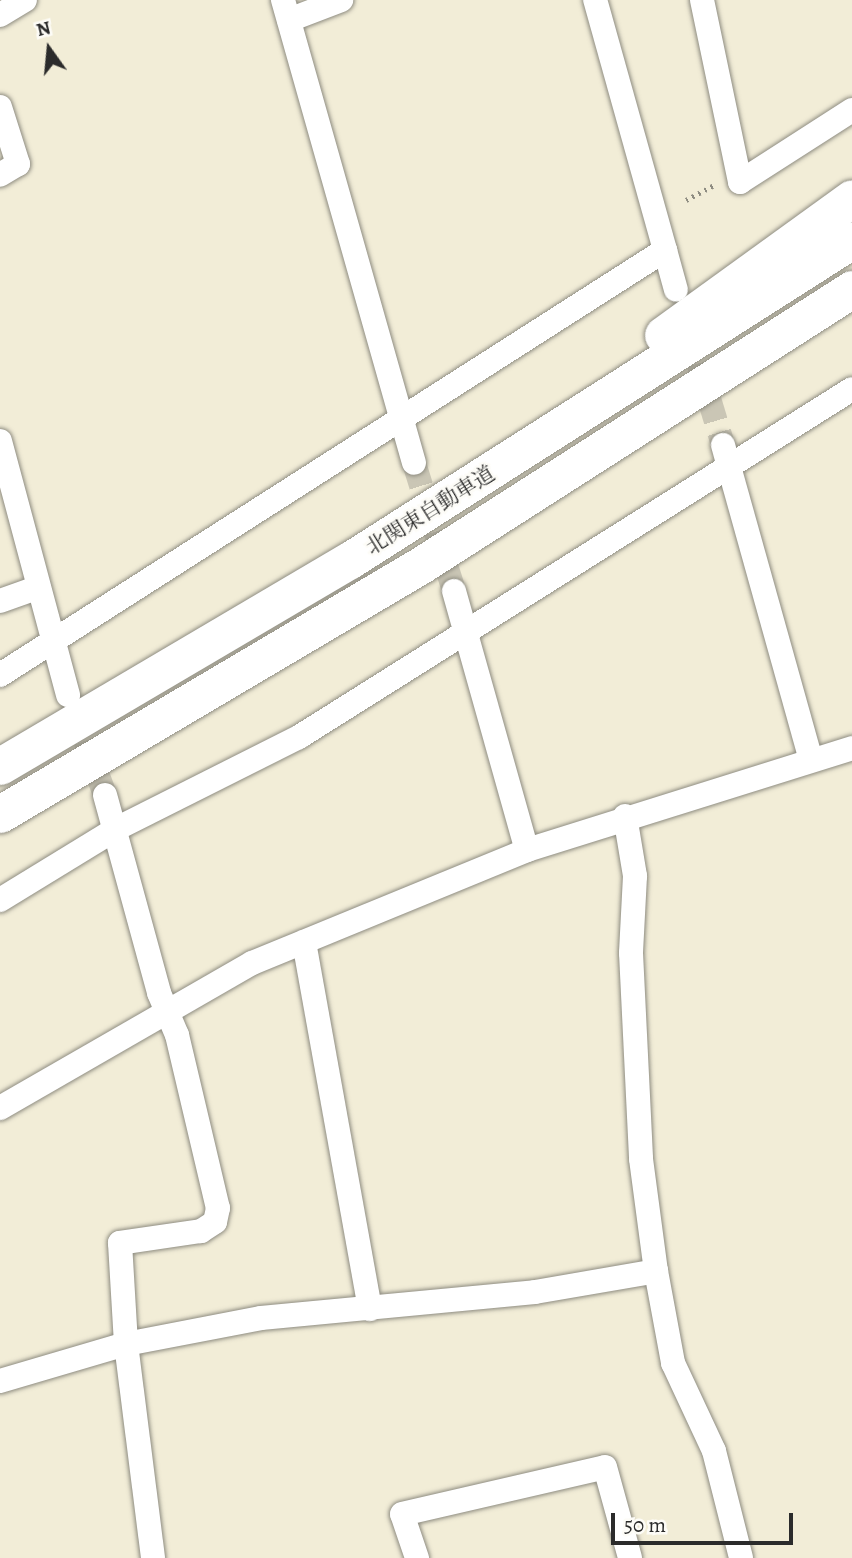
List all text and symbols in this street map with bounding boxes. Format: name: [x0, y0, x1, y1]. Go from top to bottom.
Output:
north arrow: [14, 14, 84, 84]
text: N: [34, 14, 54, 43]
street label: 北関東自動車道: [361, 460, 499, 560]
scale bar: [614, 1498, 796, 1542]
text: 50 m: [624, 1511, 666, 1539]

